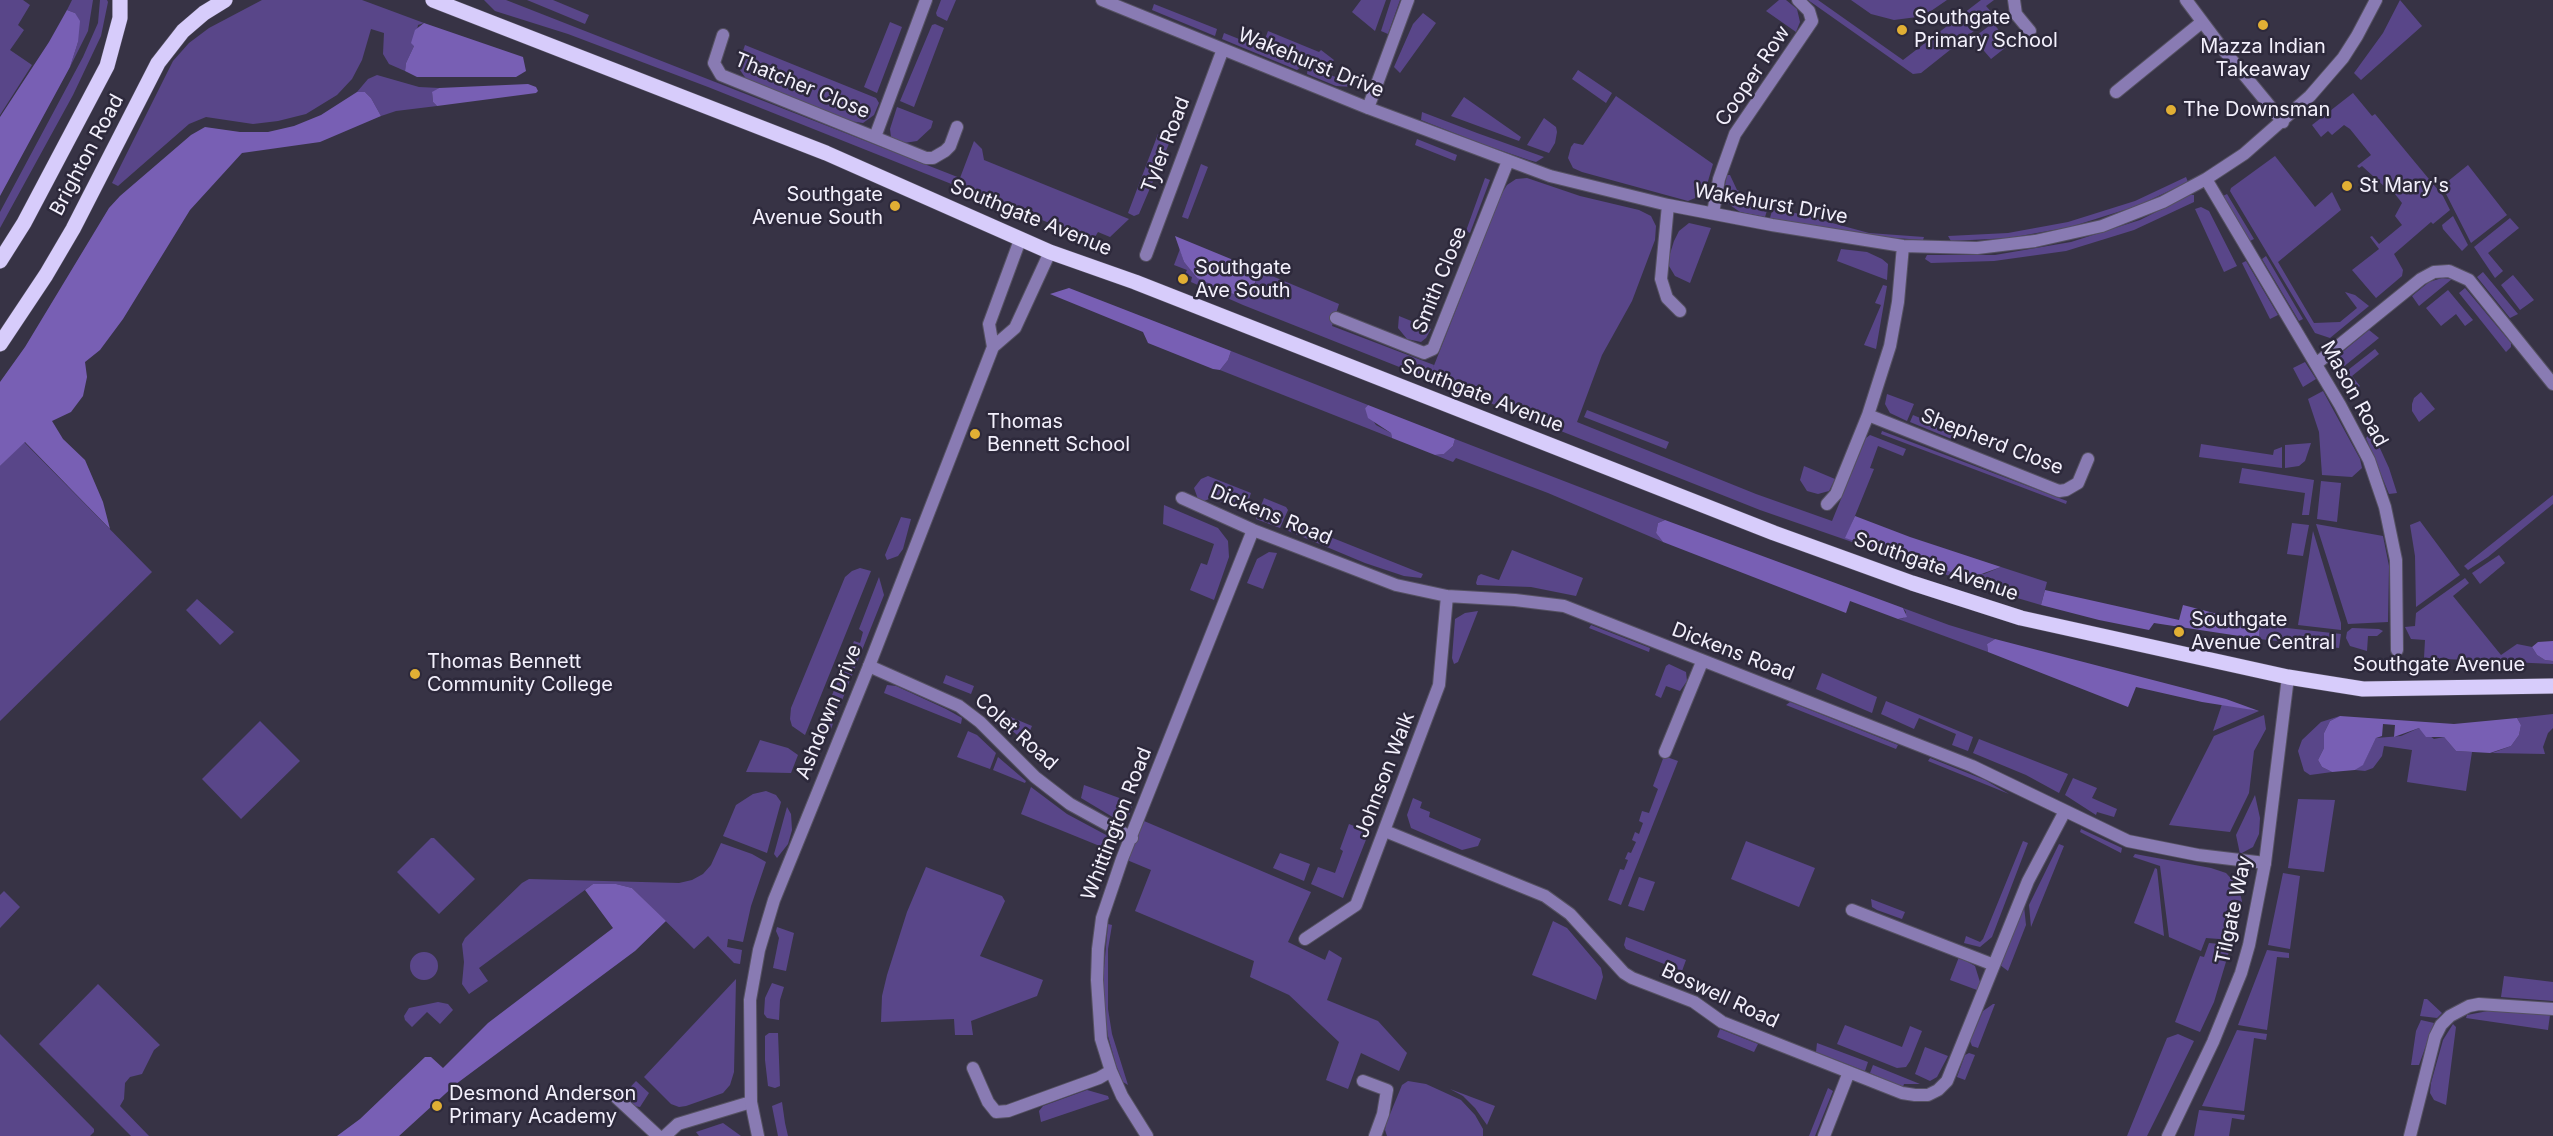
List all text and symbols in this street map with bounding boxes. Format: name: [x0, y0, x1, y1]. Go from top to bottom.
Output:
place label: Southgate Primary School: [1914, 6, 2058, 53]
marker: Mazza Indian Takeaway: [2256, 18, 2270, 32]
street label: Cooper Row: [1711, 21, 1795, 131]
street label: Wakehurst Drive: [1234, 23, 1388, 103]
marker: Southgate Primary School: [1895, 23, 1909, 37]
place label: Mazza Indian Takeaway: [2200, 35, 2326, 82]
street label: Thatcher Close: [731, 48, 873, 124]
street label: Brighton Road: [45, 90, 129, 220]
street label: Tyler Road: [1137, 94, 1195, 196]
place label: The Downsman: [2183, 98, 2330, 122]
marker: The Downsman: [2164, 103, 2178, 117]
place label: St Mary's: [2359, 174, 2449, 198]
street label: Southgate Avenue: [947, 175, 1115, 261]
street label: Wakehurst Drive: [1692, 179, 1850, 229]
marker: St Mary's: [2340, 179, 2354, 193]
place label: Southgate Avenue South: [752, 183, 883, 230]
marker: Southgate Avenue South: [888, 199, 902, 213]
street label: Smith Close: [1408, 223, 1472, 337]
place label: Southgate Ave South: [1195, 256, 1292, 303]
marker: Southgate Ave South: [1176, 272, 1190, 286]
street label: Mason Road: [2315, 337, 2393, 451]
street label: Southgate Avenue: [1397, 354, 1567, 438]
street label: Shepherd Close: [1917, 404, 2067, 480]
place label: Thomas Bennett School: [987, 410, 1130, 457]
marker: Thomas Bennett School: [968, 427, 982, 441]
street label: Dickens Road: [1207, 480, 1335, 550]
street label: Southgate Avenue: [1851, 528, 2021, 606]
place label: Southgate Avenue Central: [2191, 608, 2335, 655]
street label: Dickens Road: [1668, 618, 1798, 686]
marker: Southgate Avenue Central: [2172, 625, 2186, 639]
street label: Ashdown Drive: [791, 641, 867, 783]
place label: Thomas Bennett Community College: [427, 650, 613, 697]
street label: Southgate Avenue: [2353, 653, 2525, 677]
marker: Thomas Bennett Community College: [408, 667, 422, 681]
street label: Colet Road: [970, 688, 1062, 776]
street label: Johnson Walk: [1350, 709, 1420, 841]
street label: Whittington Road: [1077, 744, 1157, 904]
street label: Tilgate Way: [2211, 853, 2257, 967]
street label: Boswell Road: [1657, 958, 1783, 1034]
place label: Desmond Anderson Primary Academy: [449, 1082, 636, 1129]
marker: Desmond Anderson Primary Academy: [430, 1099, 444, 1113]

